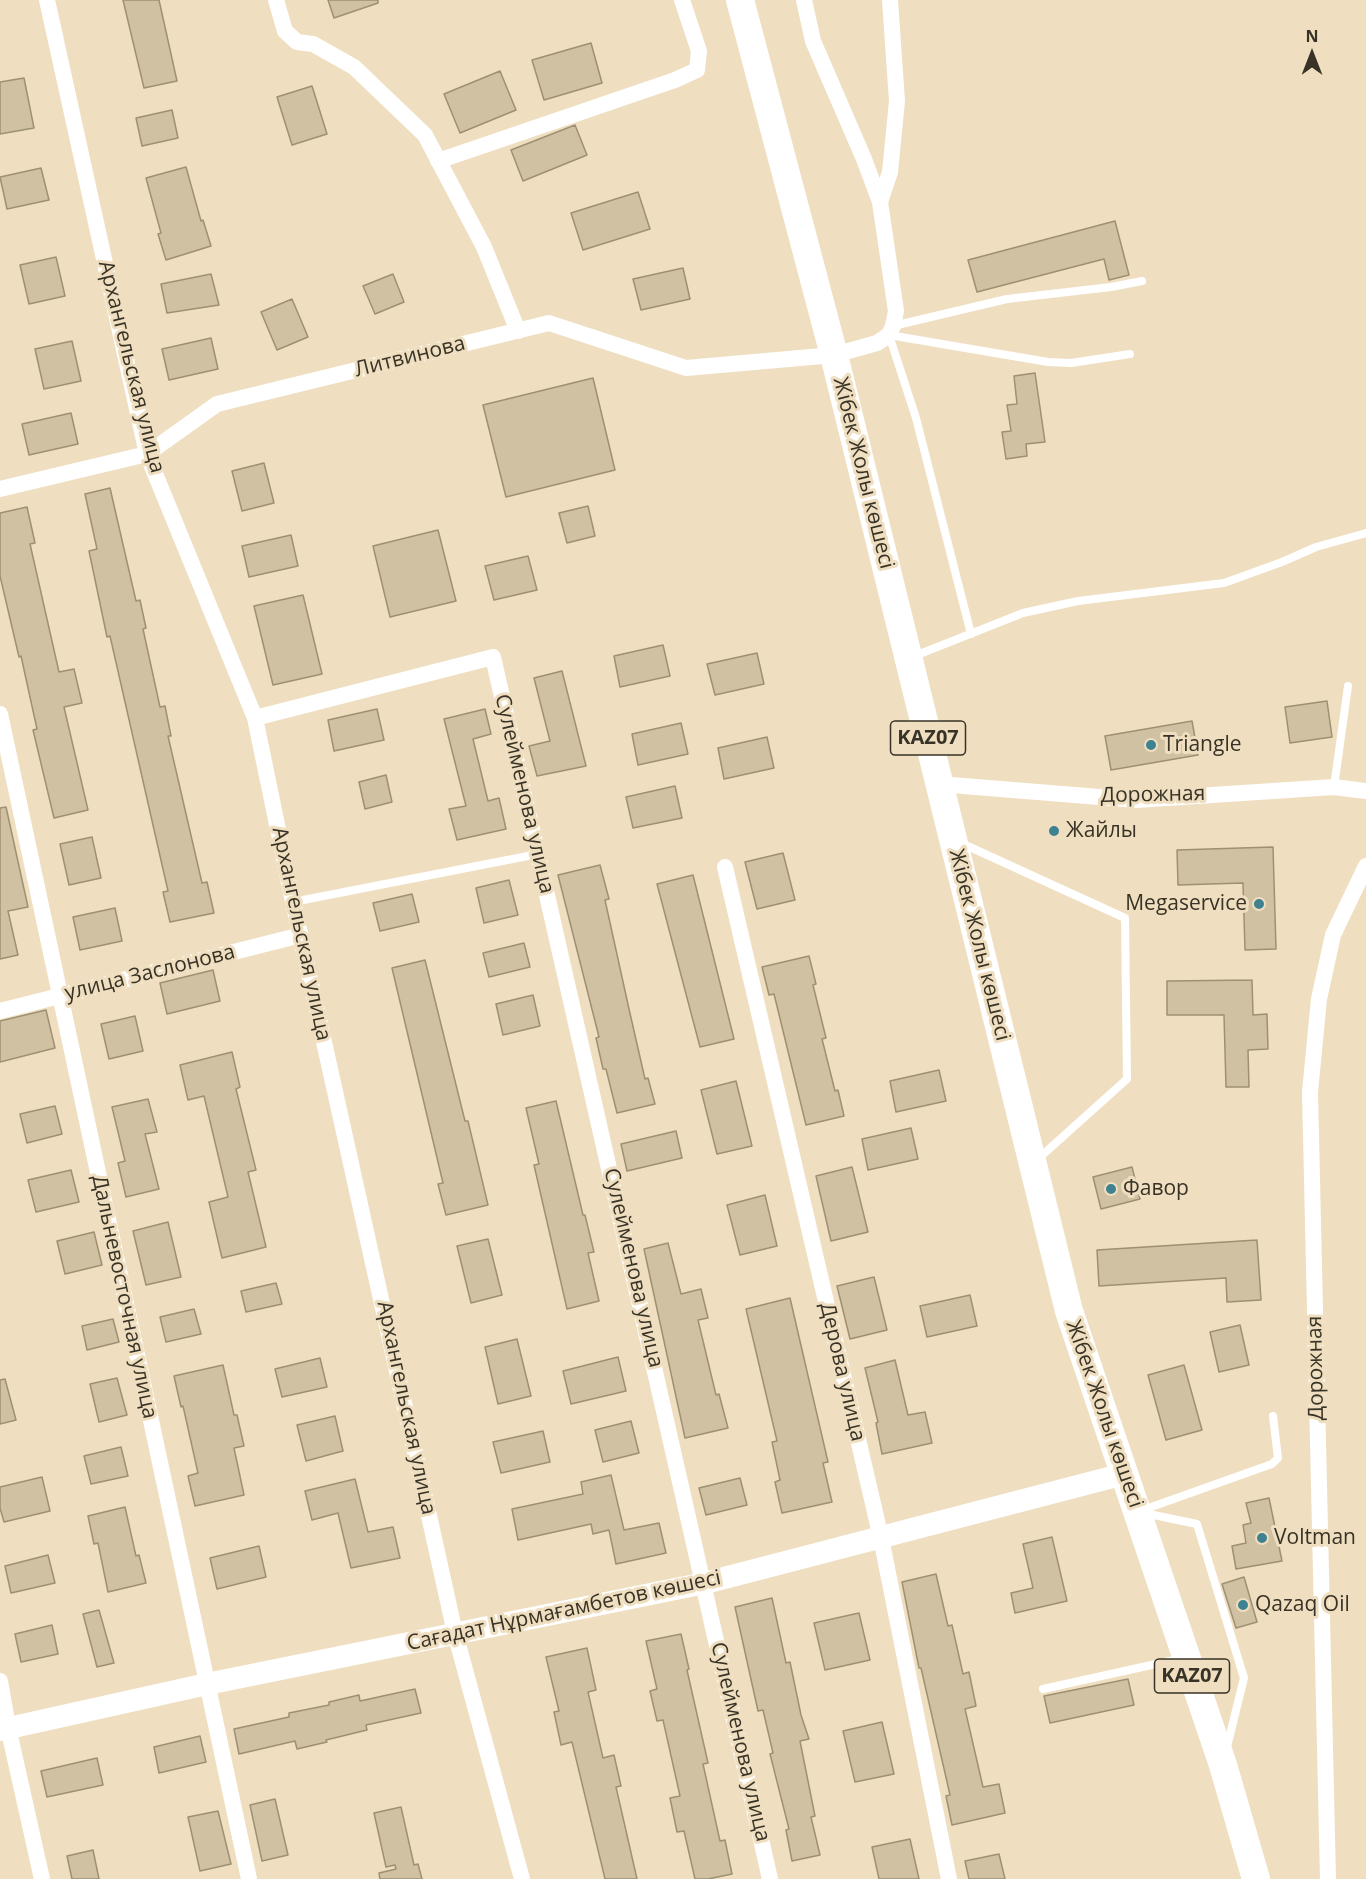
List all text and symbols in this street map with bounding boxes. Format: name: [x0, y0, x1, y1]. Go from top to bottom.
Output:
north arrow: [1282, 24, 1342, 84]
text: N: [1305, 25, 1319, 47]
street label: Архангельская улица: [92, 258, 170, 476]
street label: Литвинова: [352, 331, 468, 383]
street label: Жібек Жолы көшесі: [827, 374, 899, 572]
street label: Сулейменова улица: [489, 692, 559, 896]
road number: KAZ07: [890, 721, 966, 755]
place label: Triangle: [1163, 732, 1241, 758]
marker: Triangle: [1144, 738, 1158, 752]
street label: Дорожная: [1101, 781, 1205, 809]
place label: Жайлы: [1066, 818, 1137, 844]
marker: Жайлы: [1047, 824, 1061, 838]
street label: Архангельская улица: [266, 825, 336, 1043]
street label: Жібек Жолы көшесі: [943, 846, 1015, 1044]
place label: Megaservice: [1125, 891, 1247, 917]
marker: Megaservice: [1252, 897, 1266, 911]
street label: улица Заслонова: [62, 940, 238, 1006]
street label: Сулейменова улица: [598, 1166, 668, 1370]
street label: Дальневосточная улица: [86, 1173, 162, 1421]
place label: Фавор: [1123, 1176, 1189, 1202]
marker: Фавор: [1104, 1182, 1118, 1196]
street label: Архангельская улица: [371, 1299, 441, 1517]
street label: Дерова улица: [814, 1300, 870, 1444]
street label: Дорожная: [1302, 1316, 1330, 1420]
street label: Жібек Жолы көшесі: [1060, 1317, 1148, 1511]
place label: Voltman: [1274, 1525, 1356, 1551]
marker: Voltman: [1255, 1531, 1269, 1545]
street label: Сағадат Нұрмағамбетов көшесі: [405, 1565, 723, 1657]
place label: Qazaq Oil: [1255, 1592, 1350, 1618]
marker: Qazaq Oil: [1236, 1598, 1250, 1612]
street label: Сулейменова улица: [705, 1640, 775, 1844]
road number: KAZ07: [1154, 1659, 1230, 1693]

